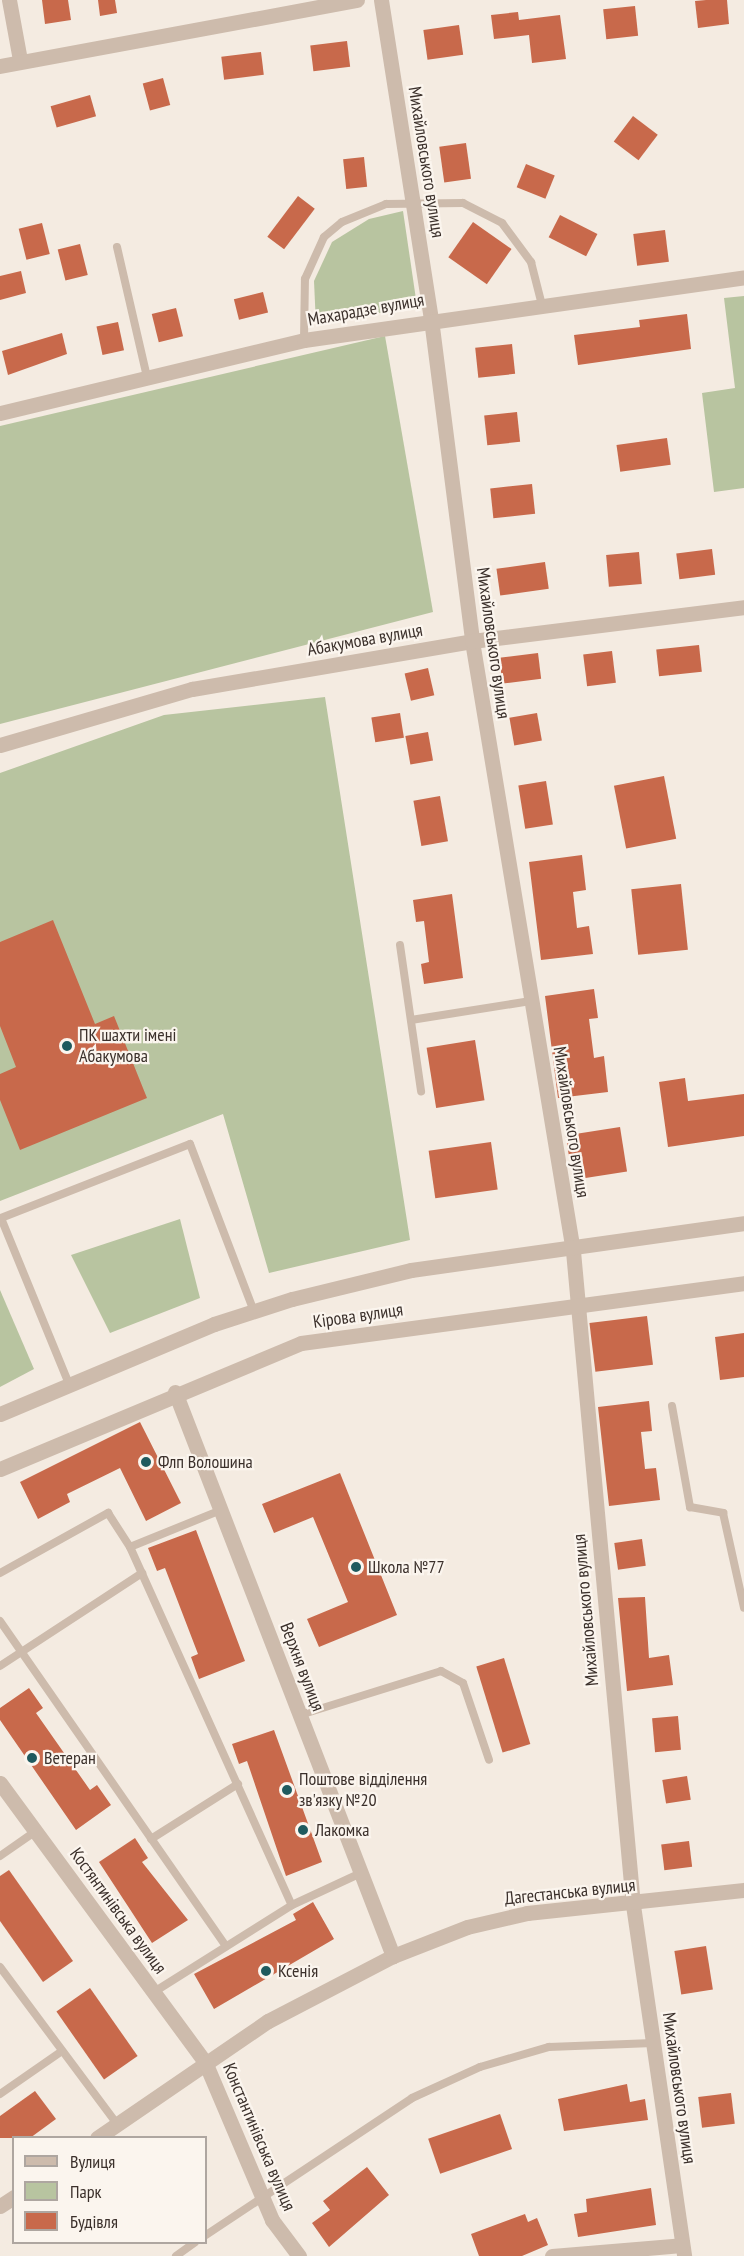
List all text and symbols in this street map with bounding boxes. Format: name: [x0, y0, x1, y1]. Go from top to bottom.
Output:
street label: Михайловського вулиця: [403, 85, 449, 239]
street label: Махарадзе вулиця: [306, 289, 426, 331]
street label: Михайловського вулиця: [472, 566, 514, 720]
street label: Абакумова вулиця: [306, 619, 424, 661]
place label: ПК шахти імені Абакумова: [79, 1025, 176, 1068]
marker: ПК шахти імені Абакумова: [60, 1039, 74, 1053]
street label: Михайловського вулиця: [548, 1045, 594, 1199]
street label: Кірова вулиця: [312, 1299, 404, 1333]
place label: Флп Волошина: [158, 1451, 253, 1473]
marker: Флп Волошина: [139, 1455, 153, 1469]
street label: Михайловського вулиця: [569, 1533, 603, 1687]
place label: Школа №77: [368, 1556, 445, 1578]
marker: Школа №77: [349, 1560, 363, 1574]
street label: Верхня вулиця: [275, 1620, 329, 1714]
place label: Ветеран: [44, 1747, 96, 1769]
marker: Ветеран: [25, 1751, 39, 1765]
place label: Поштове відділення зв'язку №20: [299, 1769, 427, 1812]
marker: Поштове відділення зв'язку №20: [280, 1783, 294, 1797]
place label: Лакомка: [315, 1819, 369, 1841]
marker: Лакомка: [296, 1823, 310, 1837]
street label: Костянтинівська вулиця: [65, 1844, 171, 1978]
street label: Дагестанська вулиця: [503, 1874, 637, 1910]
place label: Ксенія: [278, 1960, 318, 1982]
marker: Ксенія: [259, 1964, 273, 1978]
street label: Михайловського вулиця: [658, 2011, 700, 2165]
street label: Константинівська вулиця: [218, 2060, 300, 2214]
legend: [12, 2136, 207, 2244]
text: Вулиця: [70, 2150, 115, 2173]
text: Парк: [70, 2180, 101, 2203]
text: Будівля: [70, 2210, 118, 2233]

